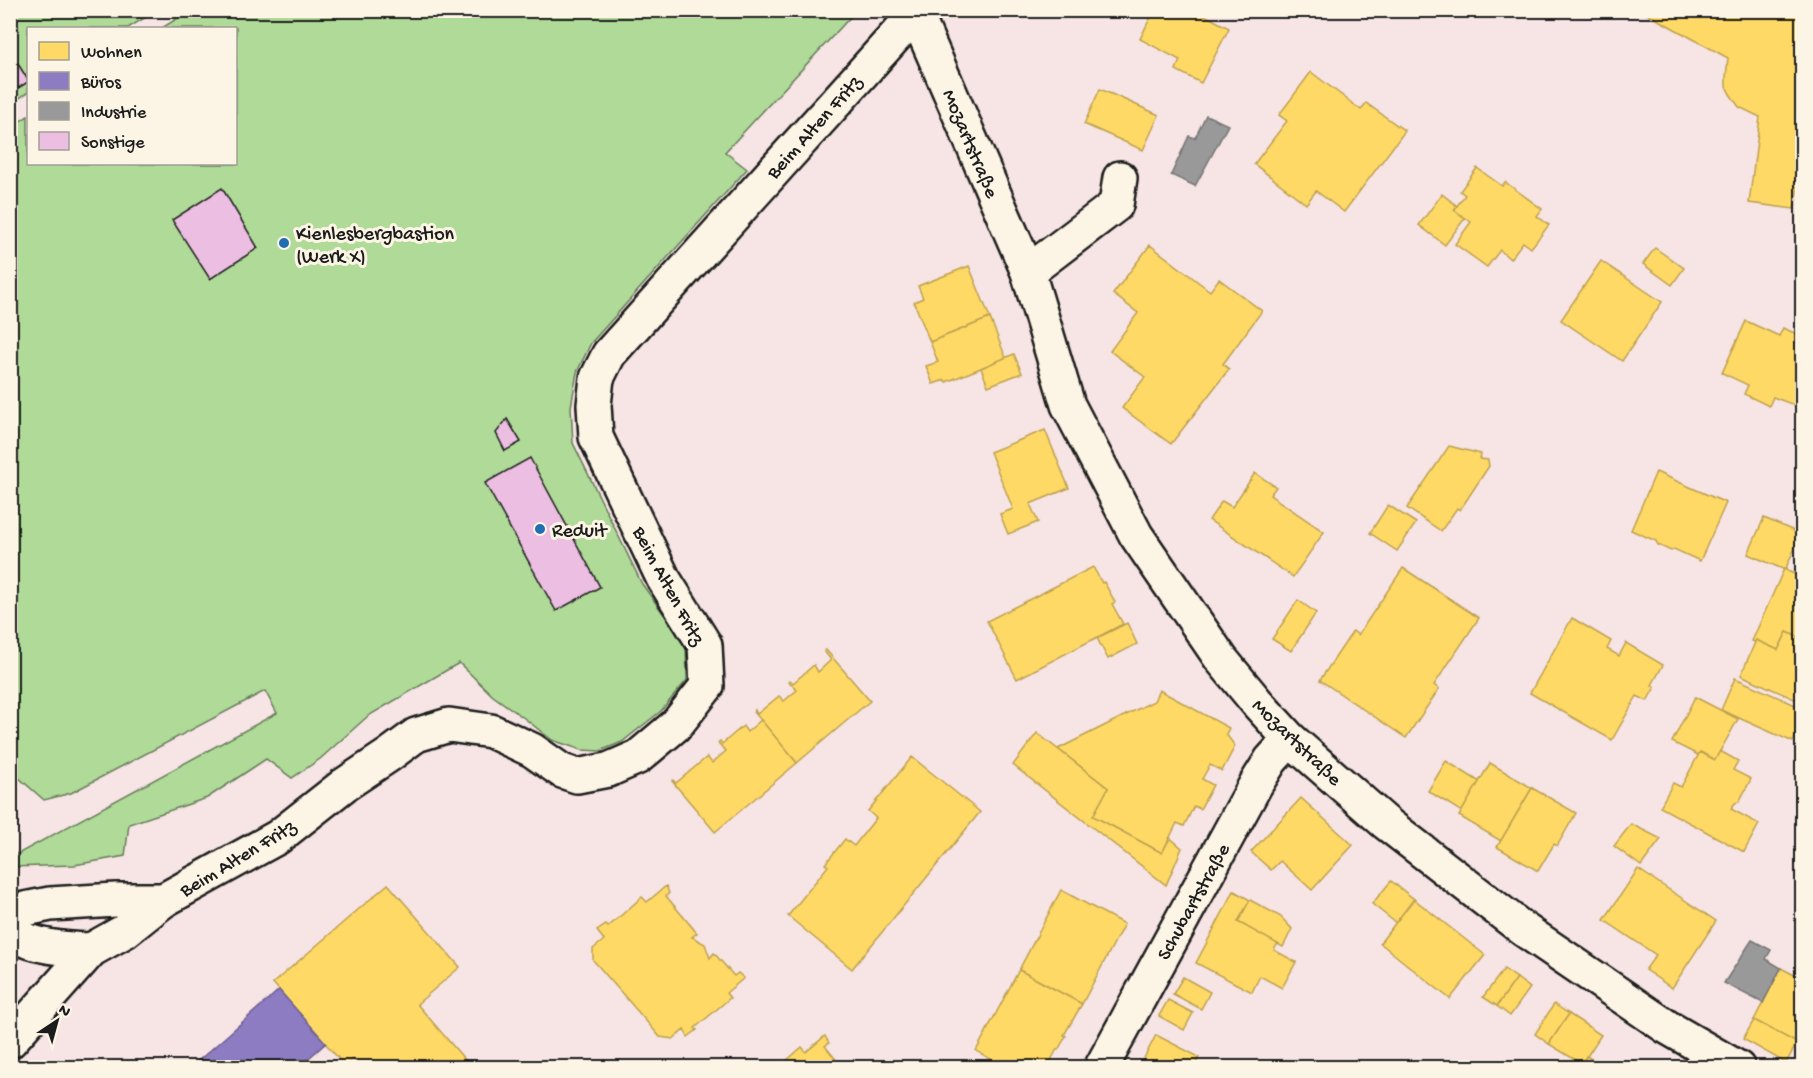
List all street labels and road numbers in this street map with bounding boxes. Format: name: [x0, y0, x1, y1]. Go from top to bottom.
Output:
street label: Beim Alten Fritz: [762, 71, 869, 186]
street label: Mozartstraße: [936, 87, 1002, 203]
street label: Beim Alten Fritz: [625, 522, 708, 651]
street label: Mozartstraße: [1246, 695, 1346, 792]
street label: Beim Alten Fritz: [176, 816, 302, 904]
street label: Schubartstraße: [1154, 840, 1237, 965]

